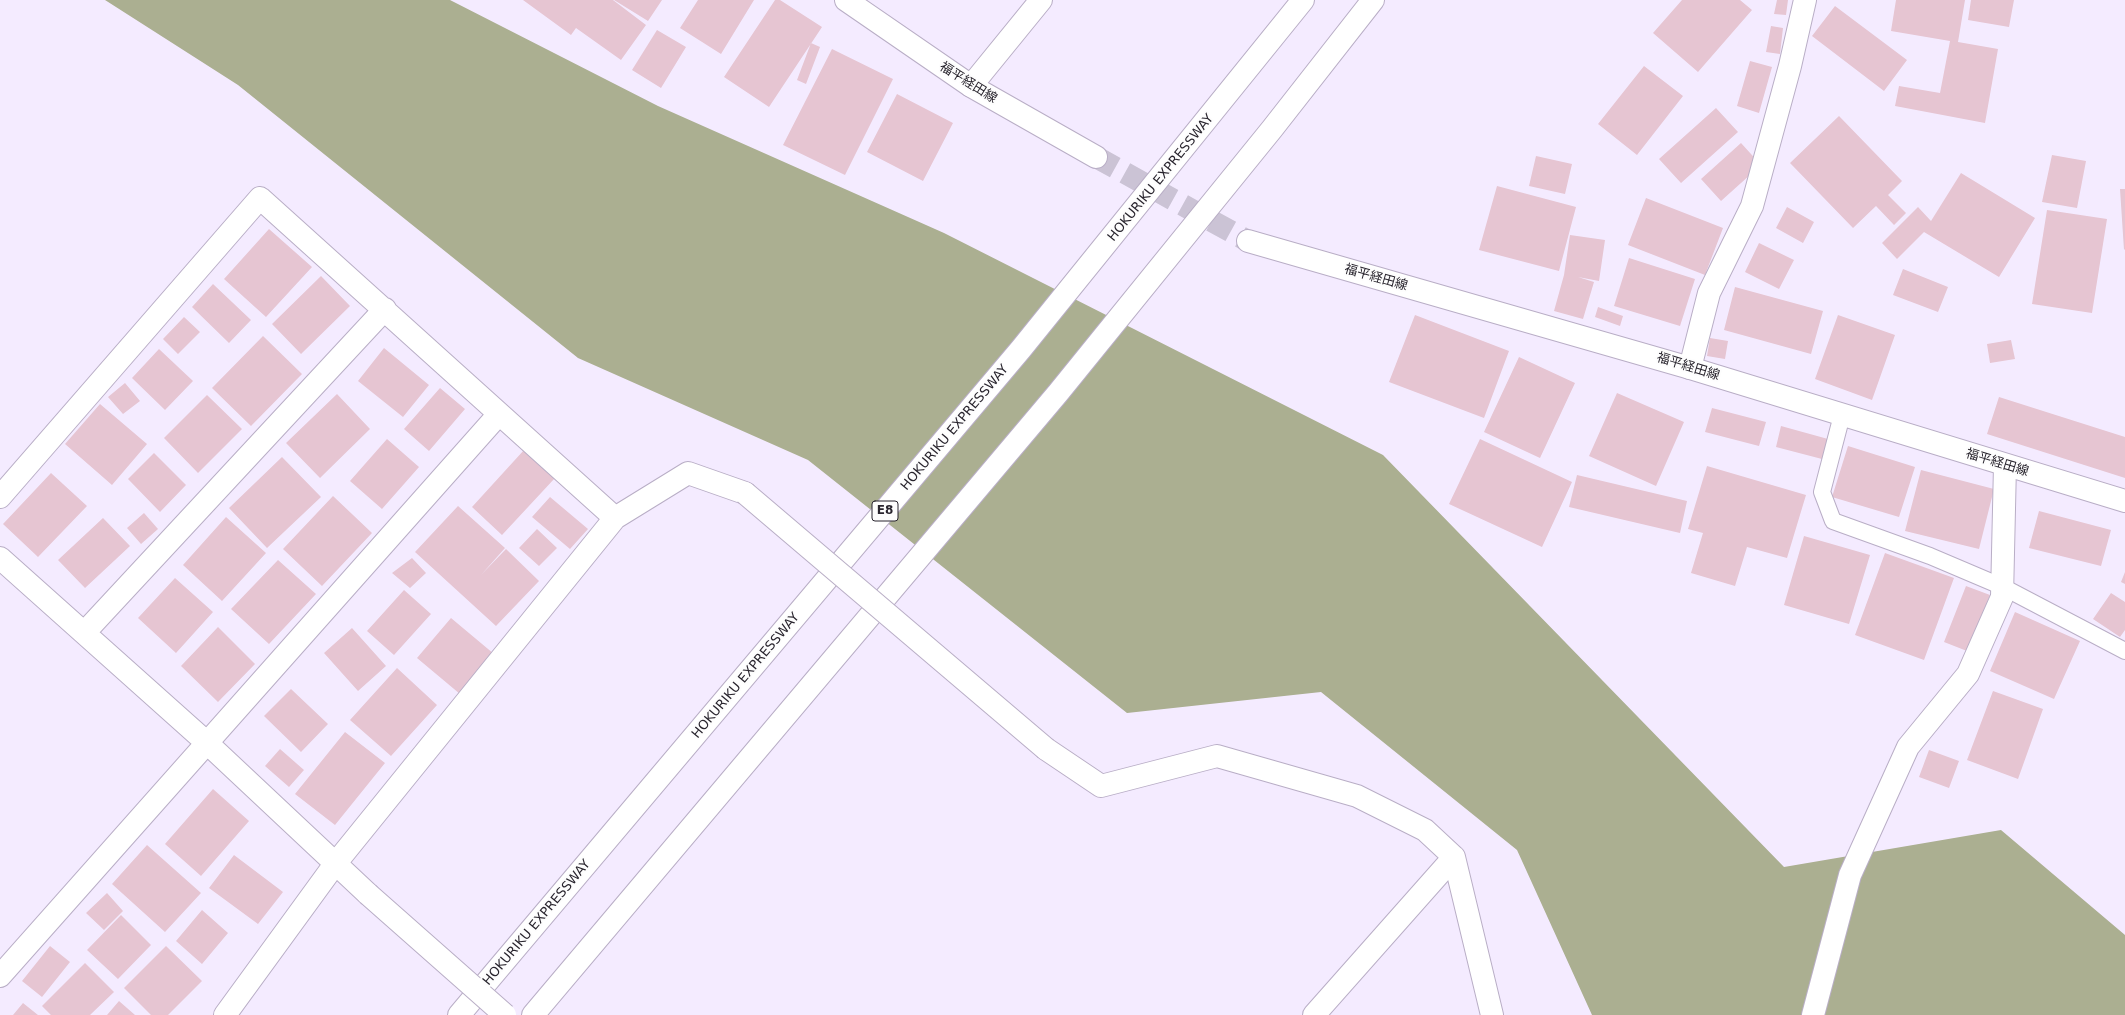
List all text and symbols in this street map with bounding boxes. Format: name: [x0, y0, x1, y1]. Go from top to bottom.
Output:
street label: 福平経田線: [936, 59, 1000, 107]
street label: HOKURIKU EXPRESSWAY: [1105, 111, 1217, 245]
street label: 福平経田線: [1343, 262, 1409, 294]
street label: 福平経田線: [1655, 350, 1721, 384]
street label: HOKURIKU EXPRESSWAY: [898, 362, 1012, 494]
street label: 福平経田線: [1964, 446, 2030, 480]
road number: E8: [872, 501, 898, 521]
street label: HOKURIKU EXPRESSWAY: [689, 610, 803, 742]
street label: HOKURIKU EXPRESSWAY: [480, 857, 594, 989]

